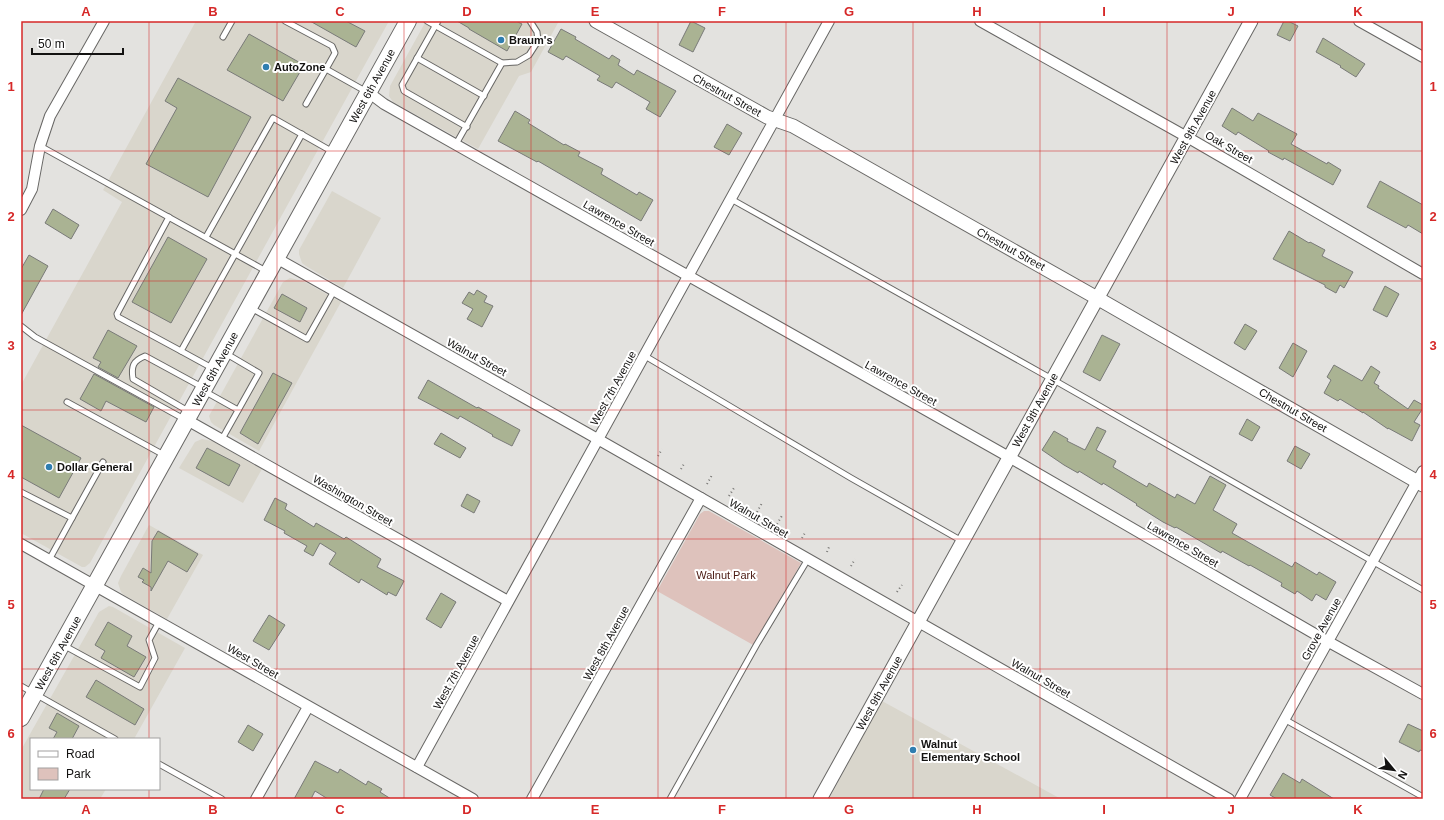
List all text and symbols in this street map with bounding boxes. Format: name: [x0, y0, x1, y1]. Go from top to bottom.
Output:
text: A: [81, 4, 91, 19]
text: B: [208, 4, 218, 19]
text: C: [335, 4, 345, 19]
text: D: [462, 4, 472, 19]
text: E: [591, 4, 600, 19]
text: F: [718, 4, 726, 19]
text: G: [844, 4, 854, 19]
text: H: [972, 4, 982, 19]
text: I: [1102, 4, 1106, 19]
text: J: [1227, 4, 1235, 19]
text: K: [1353, 4, 1363, 19]
scale bar: [32, 30, 123, 56]
place label: Braum's: [509, 34, 553, 46]
marker: Braum's: [496, 35, 506, 45]
text: 50 m: [38, 37, 65, 51]
street label: West 6th Avenue: [347, 47, 397, 125]
place label: AutoZone: [274, 61, 325, 73]
marker: AutoZone: [261, 62, 271, 72]
street label: Chestnut Street: [691, 71, 763, 119]
text: 1: [7, 79, 15, 94]
text: 1: [1429, 79, 1437, 94]
street label: West 9th Avenue: [1168, 88, 1218, 166]
street label: Oak Street: [1203, 129, 1255, 165]
street label: Lawrence Street: [581, 198, 657, 248]
text: 2: [7, 209, 15, 224]
text: 2: [1429, 209, 1437, 224]
street label: Chestnut Street: [975, 225, 1047, 273]
street label: West 6th Avenue: [190, 330, 240, 408]
street label: Walnut Street: [445, 336, 509, 378]
text: 3: [7, 338, 15, 353]
text: 3: [1429, 338, 1437, 353]
street label: West 7th Avenue: [588, 349, 638, 427]
street label: Lawrence Street: [863, 358, 939, 408]
street label: West 9th Avenue: [1010, 371, 1060, 449]
street label: Chestnut Street: [1257, 386, 1329, 434]
place label: Dollar General: [57, 461, 132, 473]
marker: Dollar General: [44, 462, 54, 472]
text: 4: [7, 467, 15, 482]
text: 4: [1429, 467, 1437, 482]
street label: Washington Street: [311, 472, 395, 528]
street label: Walnut Street: [727, 496, 791, 540]
street label: Lawrence Street: [1145, 519, 1221, 569]
park label: Walnut Park: [696, 569, 756, 581]
street label: Grove Avenue: [1299, 596, 1343, 662]
text: 5: [7, 597, 15, 612]
text: 5: [1429, 597, 1437, 612]
street label: West 8th Avenue: [581, 604, 631, 682]
street label: West 6th Avenue: [33, 614, 83, 692]
street label: West 7th Avenue: [431, 633, 481, 711]
street label: West Street: [225, 641, 281, 681]
street label: West 9th Avenue: [854, 654, 904, 732]
street label: Walnut Street: [1009, 656, 1073, 700]
text: 6: [7, 726, 15, 741]
text: 6: [1429, 726, 1437, 741]
legend: [30, 738, 160, 790]
place label: Walnut Elementary School: [921, 738, 1020, 763]
marker: Walnut Elementary School: [908, 745, 918, 755]
text: Road: [66, 747, 95, 761]
north arrow: [1374, 750, 1414, 790]
text: Park: [66, 767, 92, 781]
text: N: [1396, 768, 1410, 781]
text: A: [81, 802, 91, 817]
text: B: [208, 802, 218, 817]
text: C: [335, 802, 345, 817]
text: D: [462, 802, 472, 817]
text: E: [591, 802, 600, 817]
text: F: [718, 802, 726, 817]
text: G: [844, 802, 854, 817]
text: H: [972, 802, 982, 817]
text: I: [1102, 802, 1106, 817]
text: J: [1227, 802, 1235, 817]
text: K: [1353, 802, 1363, 817]

